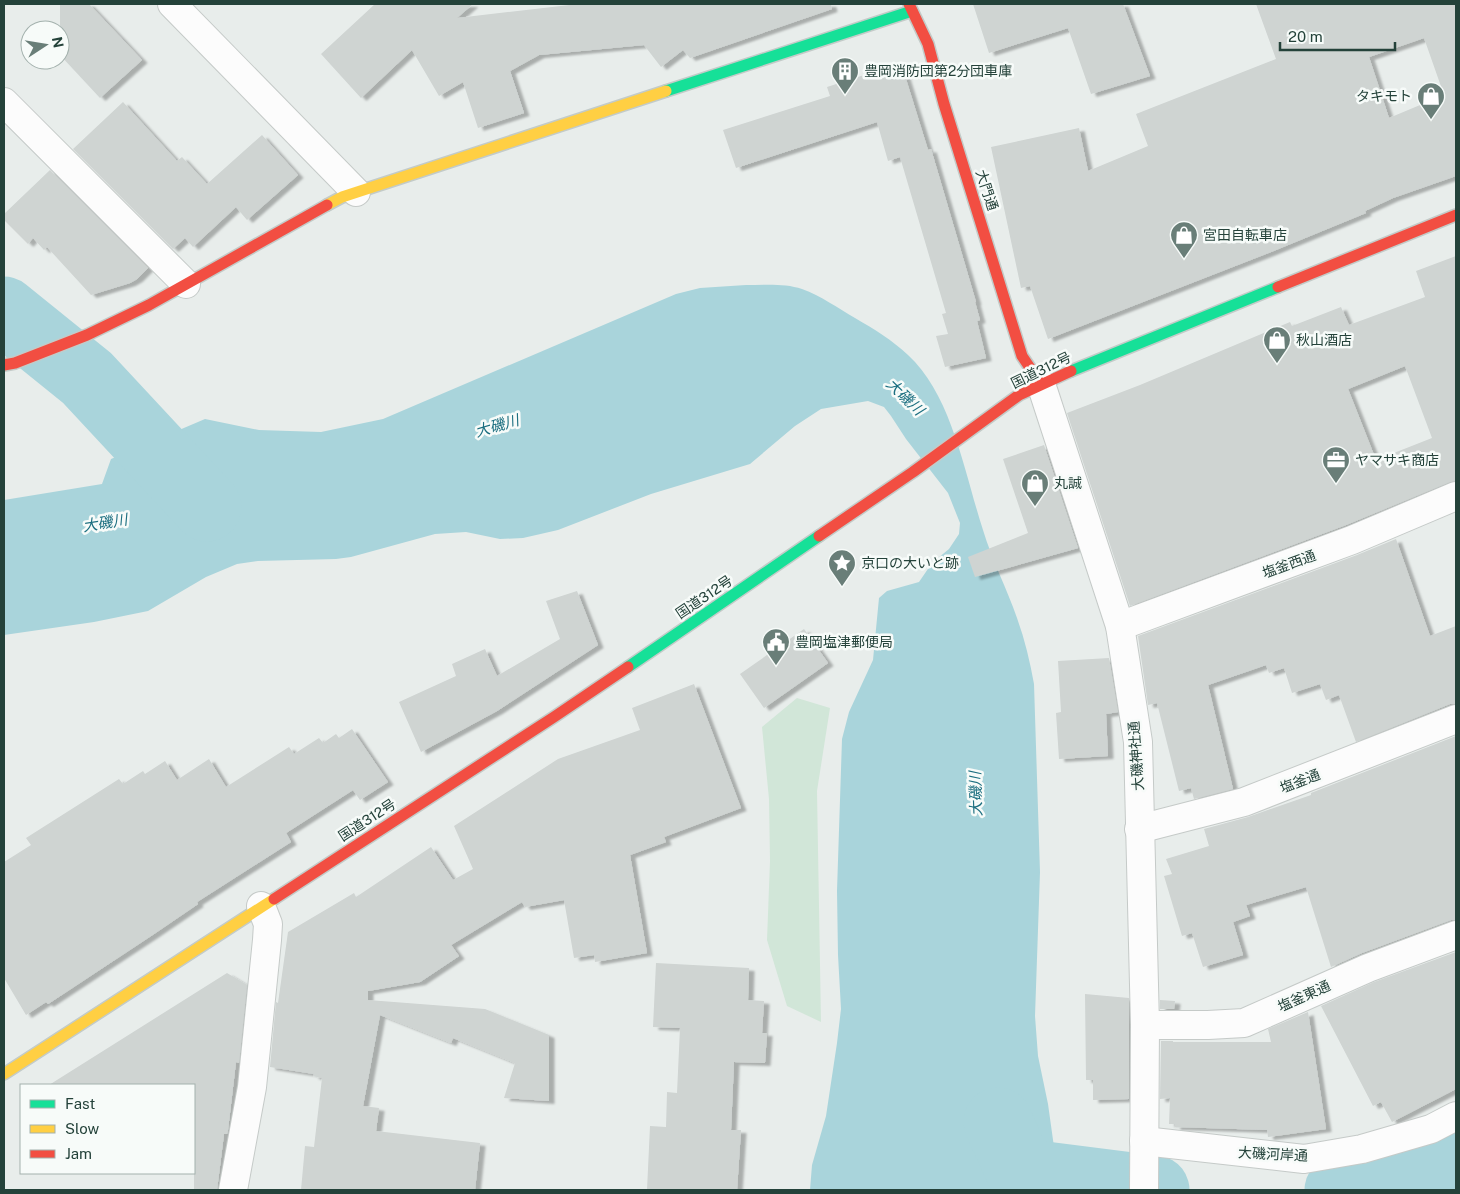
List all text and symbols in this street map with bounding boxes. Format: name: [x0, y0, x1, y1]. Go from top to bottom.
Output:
north arrow: [20, 20, 70, 70]
scale bar: [1280, 20, 1395, 52]
text: 20 m: [1288, 28, 1323, 45]
text: N: [49, 35, 67, 49]
building icon: 豊岡消防団第2分団車庫: [830, 56, 860, 95]
place label: 豊岡消防団第2分団車庫: [864, 63, 1012, 79]
shop icon: タキモト: [1416, 81, 1446, 120]
place label: タキモト: [1356, 88, 1412, 104]
street label: 大門通: [973, 168, 1001, 212]
shop icon: 宮田自転車店: [1169, 220, 1199, 259]
place label: 宮田自転車店: [1203, 227, 1287, 243]
shop icon: 秋山酒店: [1262, 325, 1292, 364]
place label: 秋山酒店: [1296, 332, 1352, 348]
street label: 国道312号: [1008, 349, 1074, 391]
water label: 大磯川: [883, 375, 929, 420]
water label: 大磯川: [473, 411, 523, 440]
office icon: ヤマサキ商店: [1321, 445, 1351, 484]
place label: ヤマサキ商店: [1355, 452, 1439, 468]
shop icon: 丸誠: [1020, 468, 1050, 507]
place label: 丸誠: [1054, 475, 1082, 491]
water label: 大磯川: [81, 510, 130, 534]
street label: 塩釜西通: [1260, 547, 1318, 581]
place icon: 京口の大いと跡: [827, 548, 857, 587]
place label: 京口の大いと跡: [861, 555, 959, 571]
street label: 国道312号: [673, 572, 735, 622]
public building icon: 豊岡塩津郵便局: [761, 627, 791, 666]
place label: 豊岡塩津郵便局: [795, 634, 893, 650]
street label: 大磯神社通: [1126, 721, 1146, 791]
street label: 塩釜通: [1278, 766, 1322, 796]
water label: 大磯川: [966, 769, 985, 817]
street label: 国道312号: [335, 796, 399, 844]
street label: 塩釜東通: [1275, 977, 1333, 1015]
legend: [20, 1084, 195, 1174]
text: Fast: [65, 1095, 95, 1112]
text: Slow: [65, 1120, 100, 1137]
street label: 大磯河岸通: [1238, 1144, 1308, 1164]
text: Jam: [65, 1145, 92, 1162]

